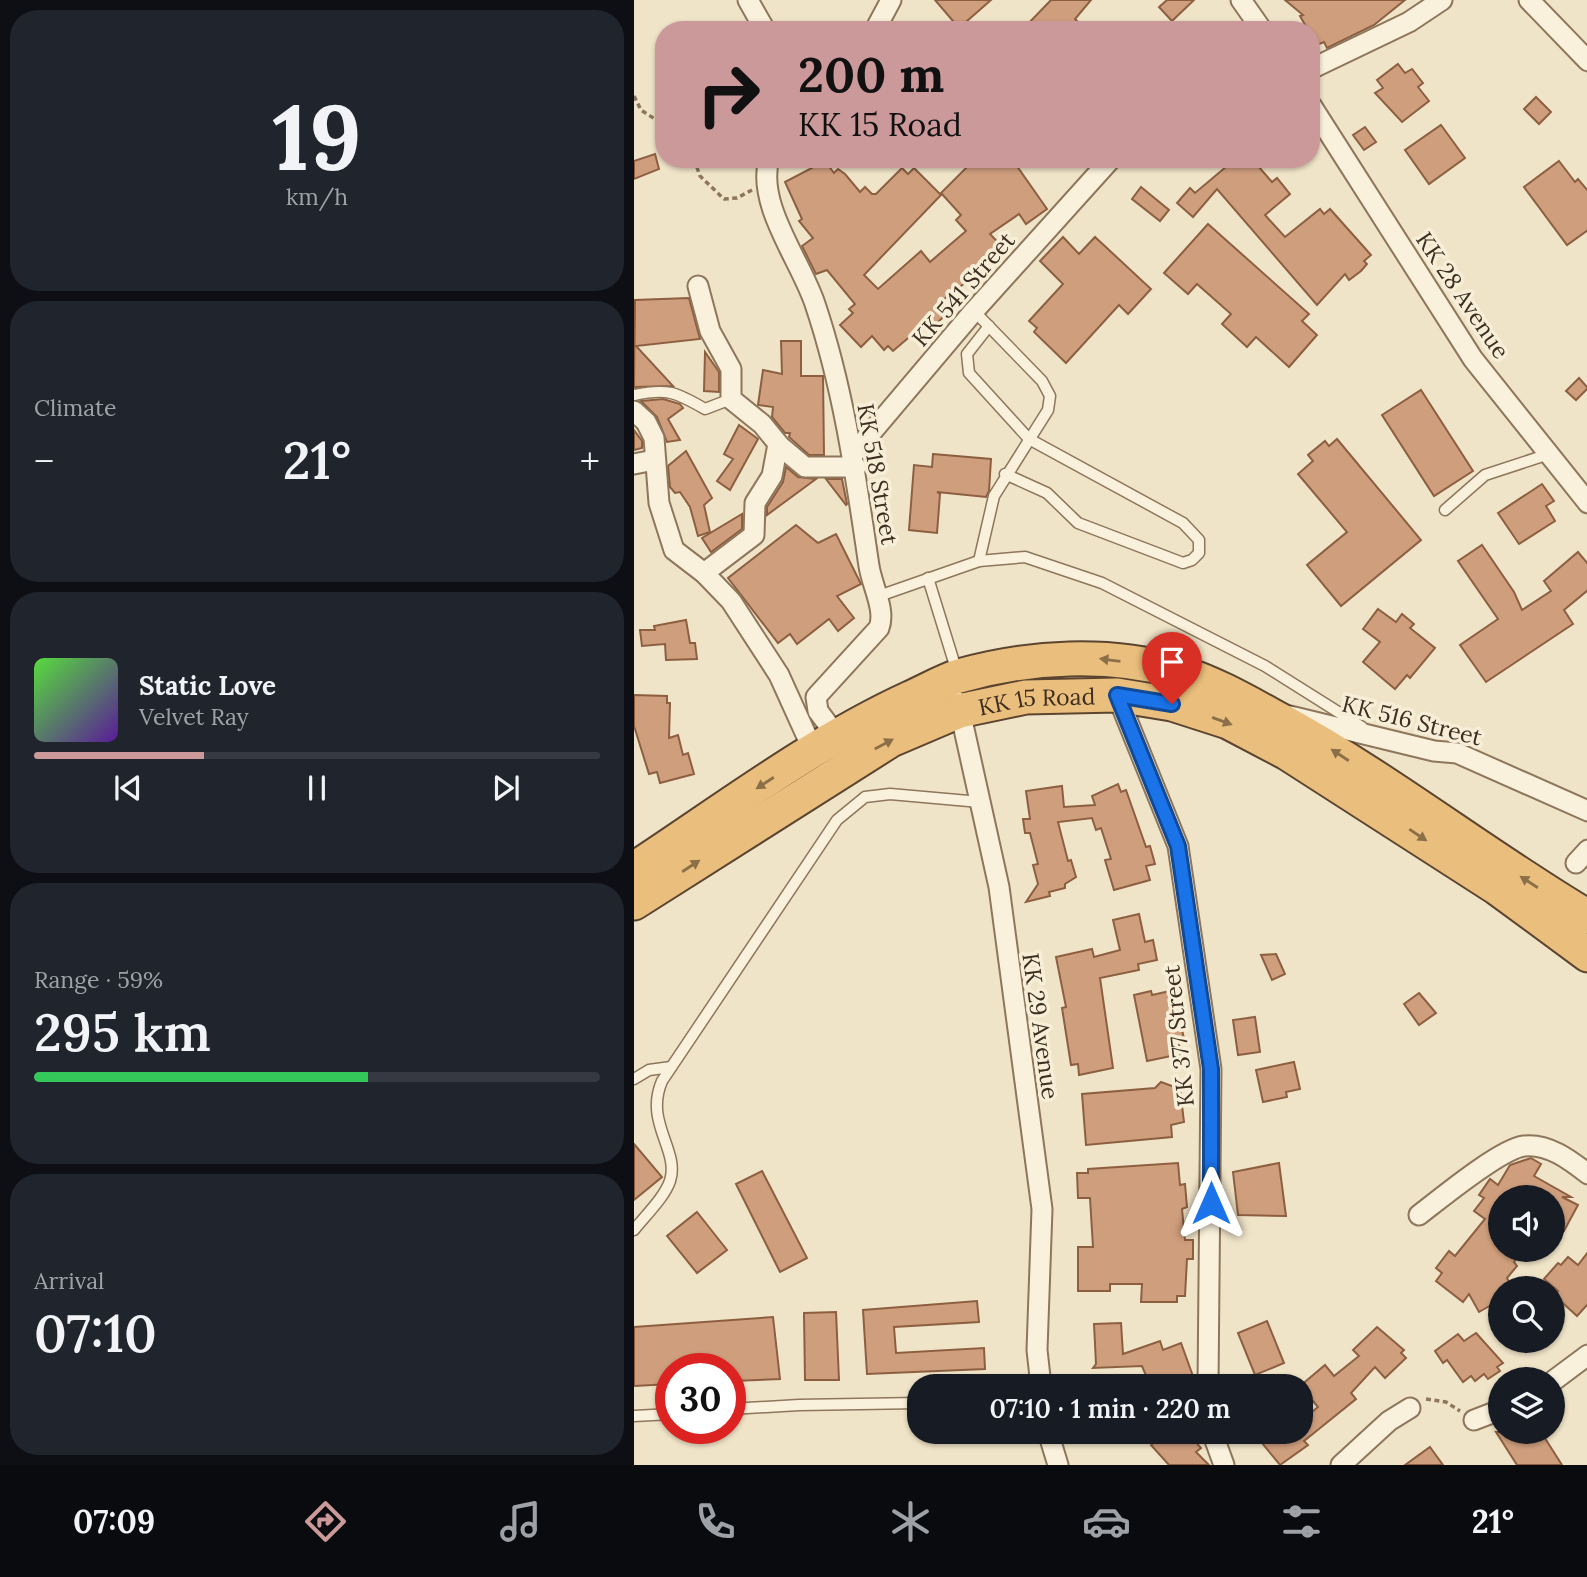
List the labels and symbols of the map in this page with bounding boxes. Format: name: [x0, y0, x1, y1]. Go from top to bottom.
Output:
street label: KK 541 Street: [905, 226, 1021, 352]
street label: KK 28 Avenue: [1410, 226, 1516, 364]
street label: KK 518 Street: [851, 401, 905, 547]
pin: [1142, 632, 1202, 704]
one-way arrow: [1099, 654, 1121, 665]
street label: KK 15 Road: [975, 681, 1096, 721]
street label: KK 516 Street: [1339, 689, 1485, 751]
one-way arrow: [1211, 716, 1232, 727]
one-way arrow: [874, 739, 894, 750]
one-way arrow: [1331, 748, 1349, 762]
one-way arrow: [755, 776, 775, 789]
one-way arrow: [1408, 829, 1428, 842]
one-way arrow: [682, 859, 701, 872]
one-way arrow: [1519, 875, 1539, 888]
street label: KK 29 Avenue: [1016, 951, 1066, 1101]
street label: KK 377 Street: [1156, 964, 1200, 1108]
position arrow: [1174, 1166, 1248, 1240]
speed limit sign: 30: [655, 1353, 746, 1444]

